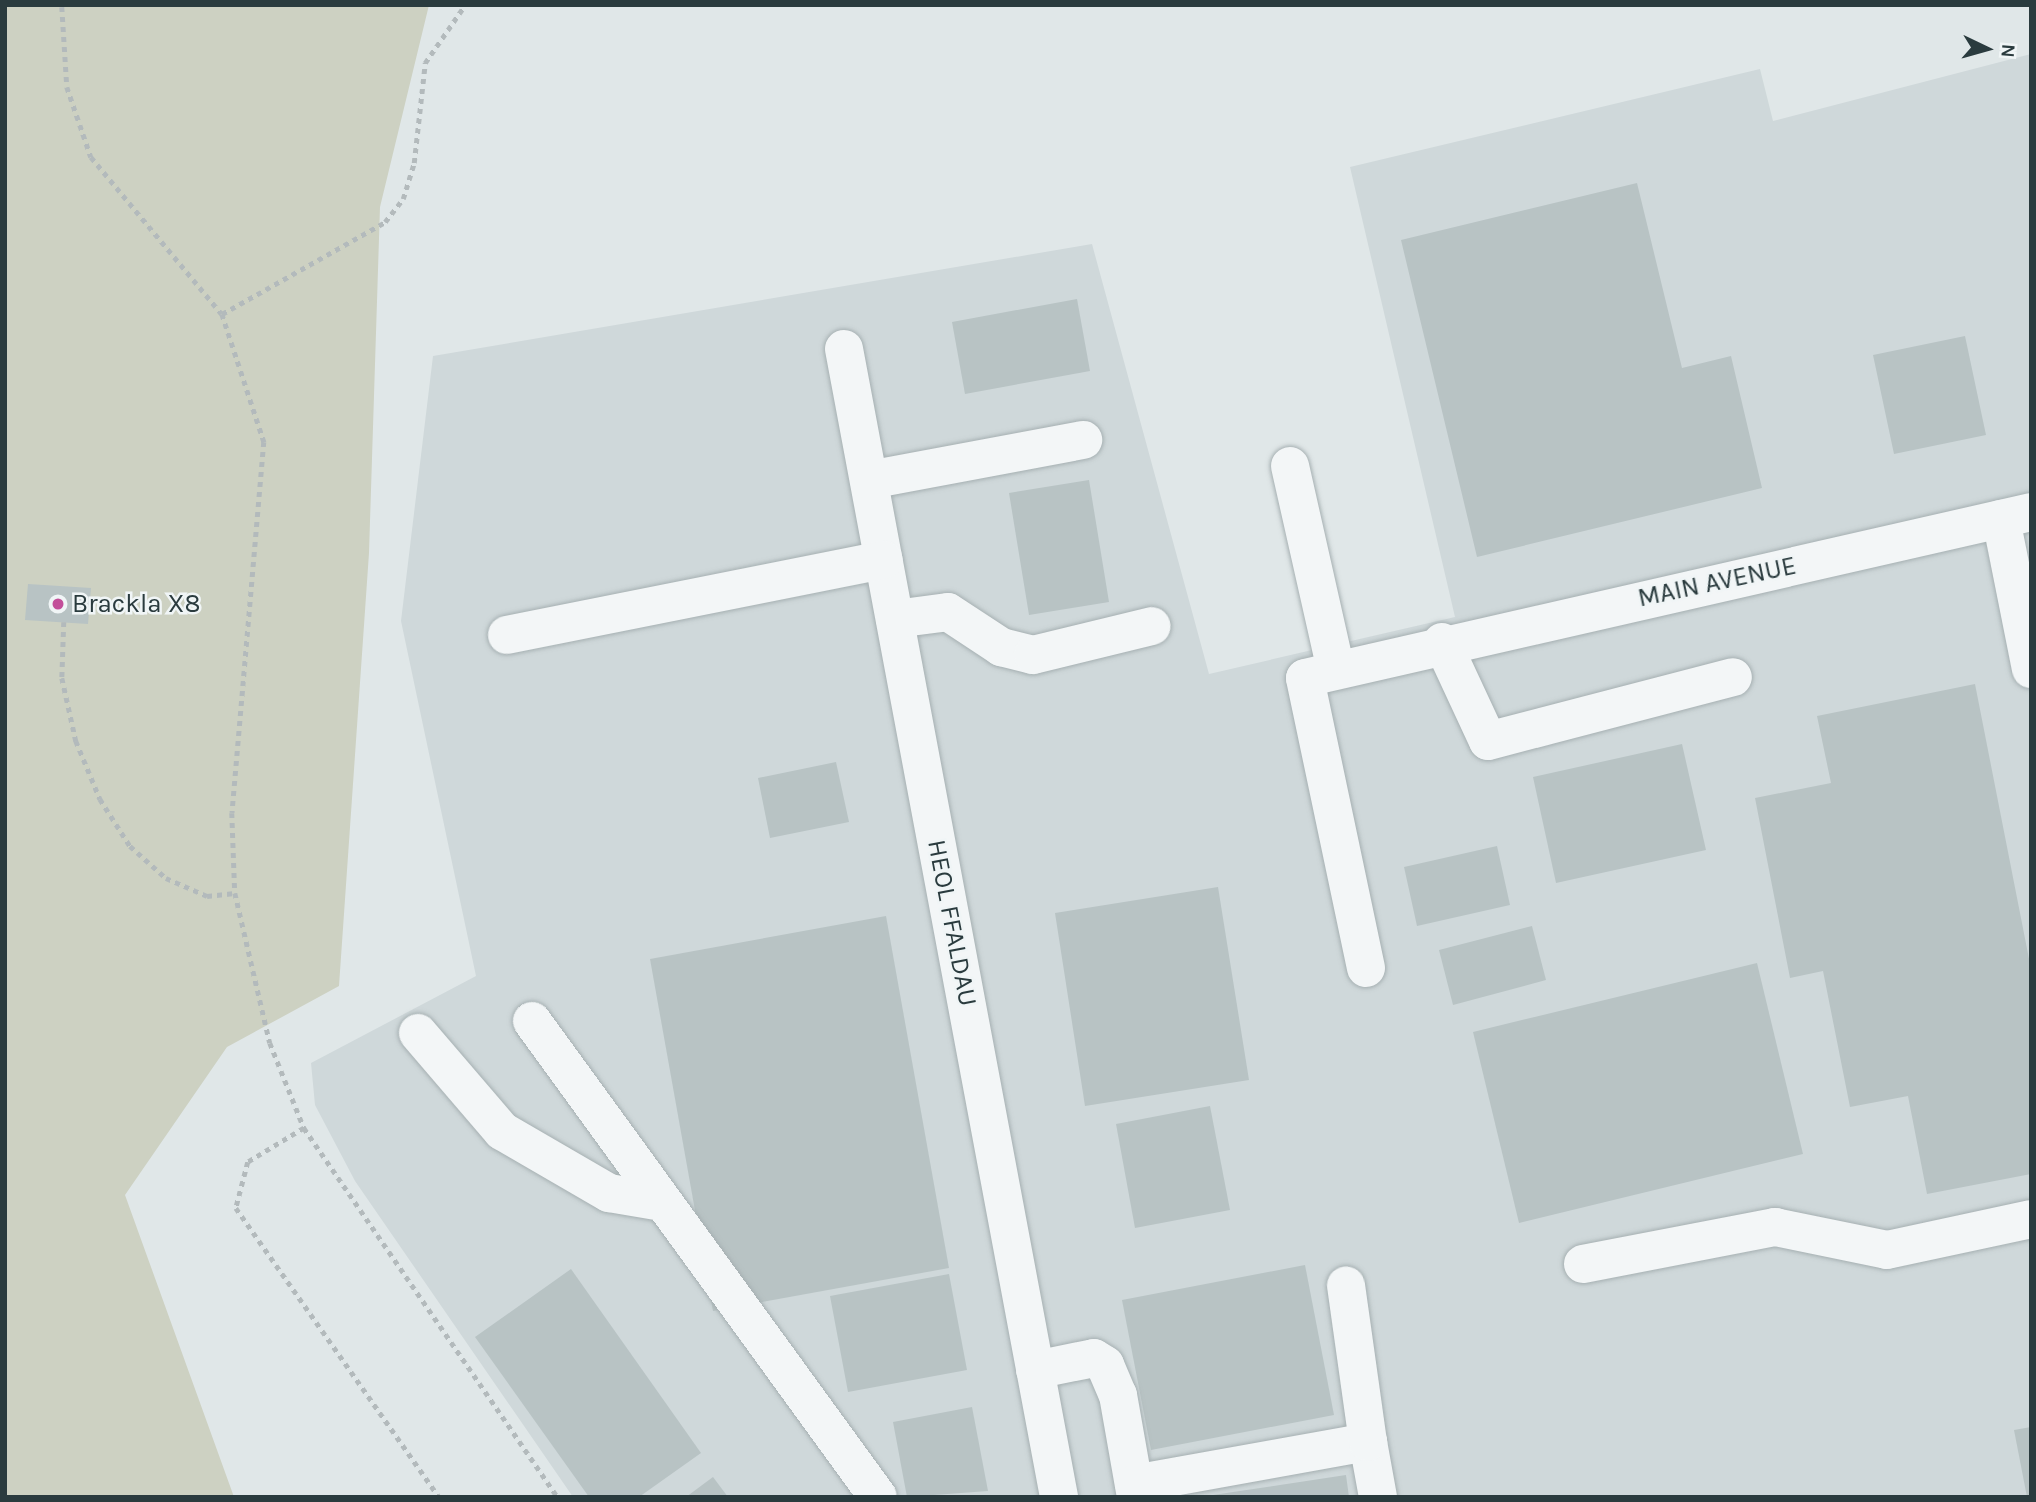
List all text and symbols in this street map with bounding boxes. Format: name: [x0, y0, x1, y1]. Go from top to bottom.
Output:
north arrow: [1952, 14, 2022, 84]
text: N: [1996, 43, 2019, 59]
street label: MAIN AVENUE: [1635, 550, 1799, 614]
place label: Brackla X8: [72, 588, 200, 620]
marker: Brackla X8: [50, 596, 66, 612]
street label: HEOL FFALDAU: [921, 837, 983, 1009]

